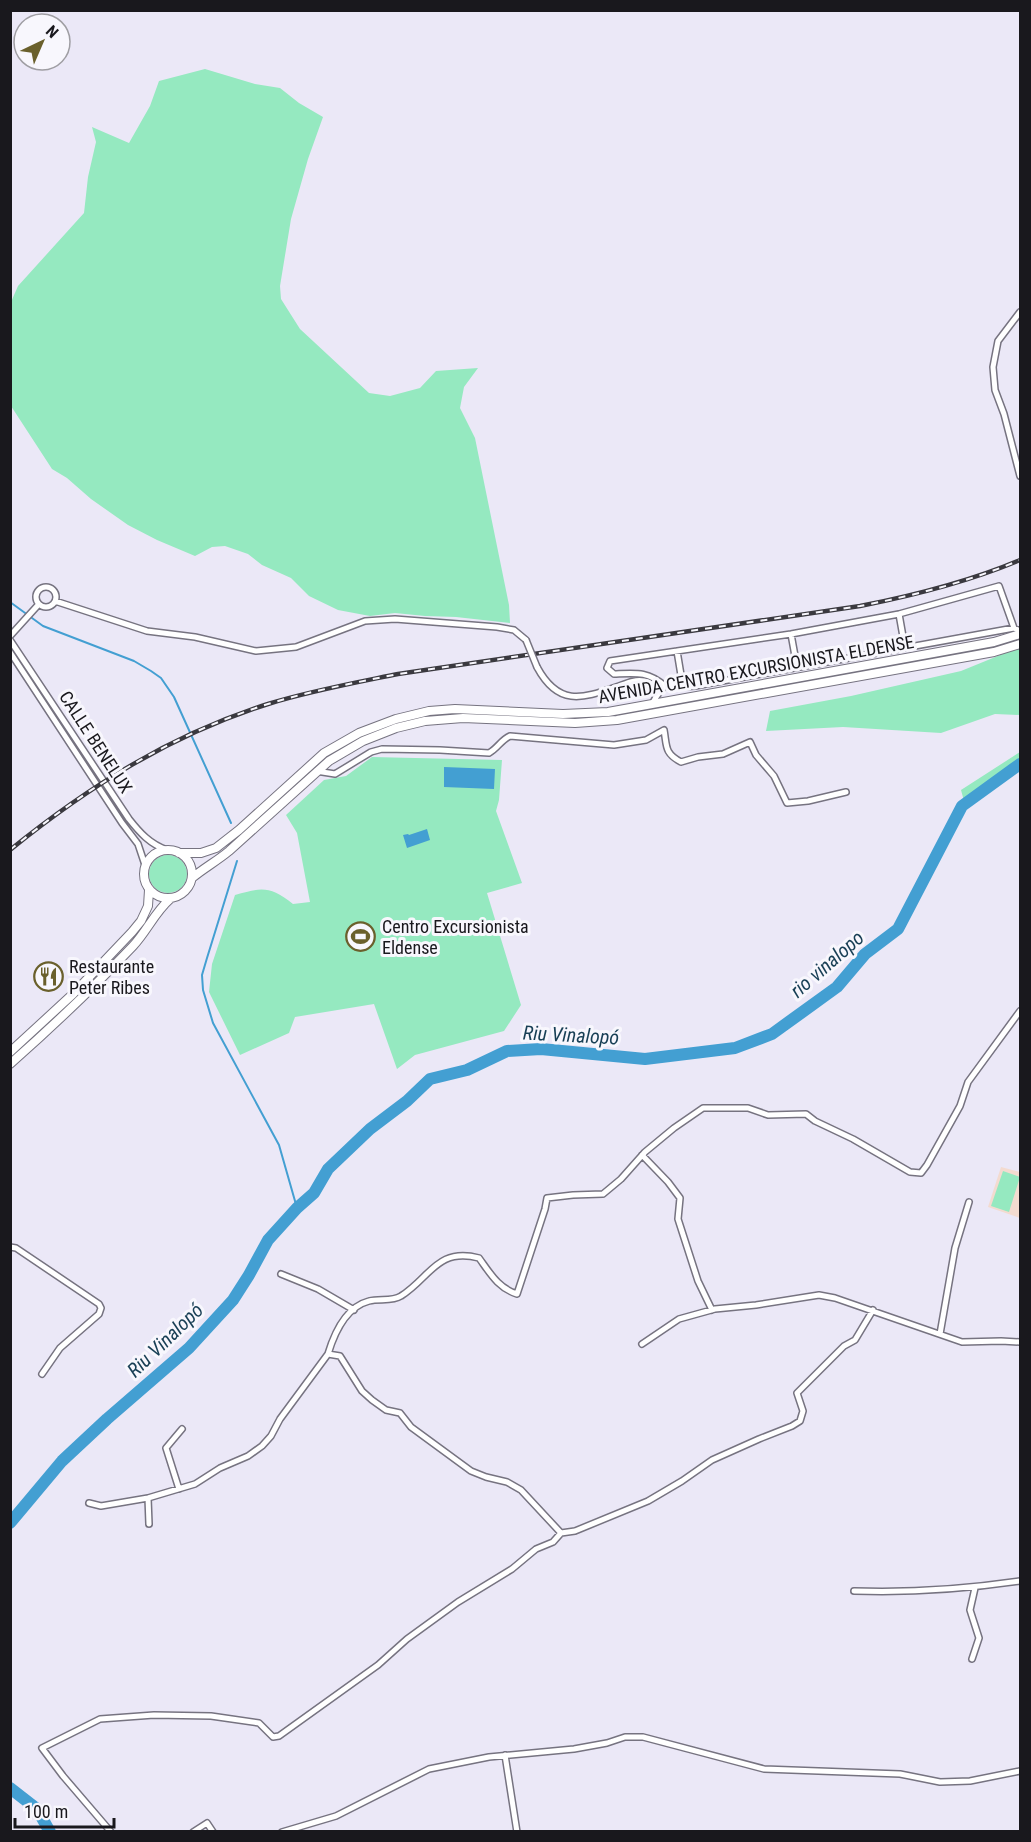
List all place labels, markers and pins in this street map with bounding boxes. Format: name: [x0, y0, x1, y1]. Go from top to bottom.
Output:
place label: Centro Excursionista Eldense: [382, 916, 529, 958]
sports icon: Centro Excursionista Eldense: [345, 920, 377, 952]
place label: Restaurante Peter Ribes: [69, 956, 154, 998]
restaurant icon: Restaurante Peter Ribes: [32, 960, 64, 992]

